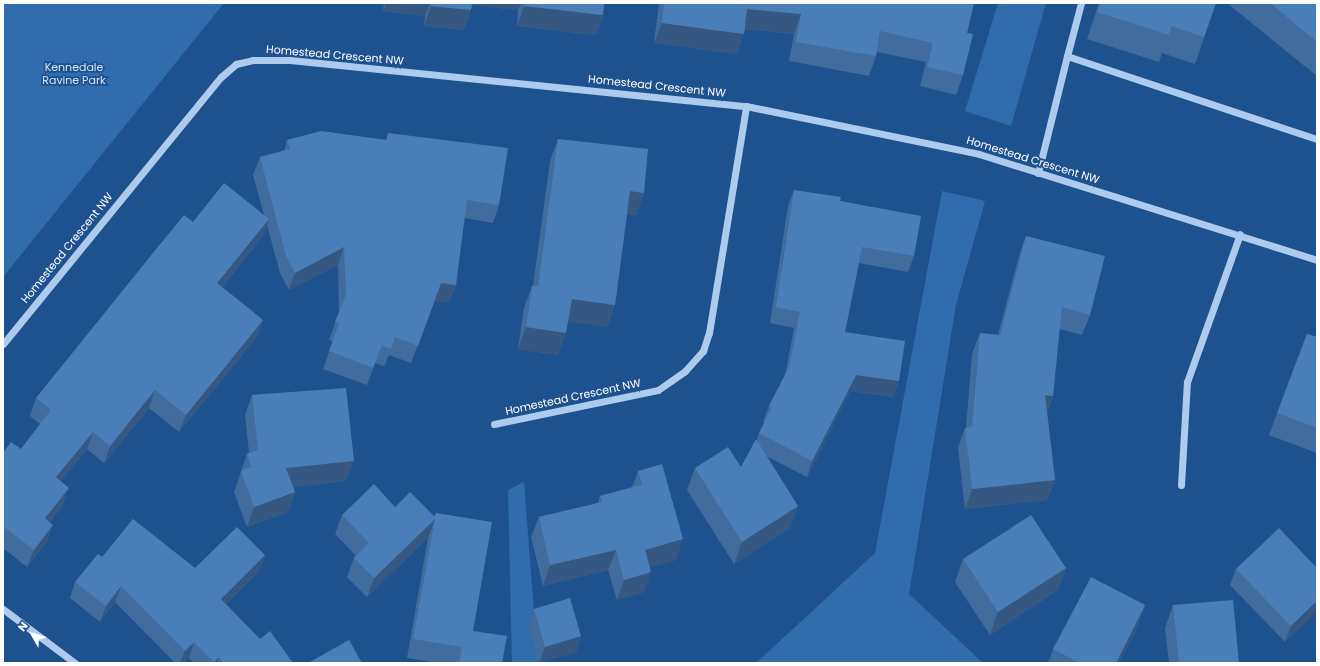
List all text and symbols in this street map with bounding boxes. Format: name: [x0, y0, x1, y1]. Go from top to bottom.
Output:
street label: Homestead Crescent NW: [266, 42, 404, 68]
park label: Kennedale Ravine Park: [42, 61, 106, 87]
street label: Homestead Crescent NW: [588, 72, 726, 100]
street label: Homestead Crescent NW: [965, 133, 1101, 187]
street label: Homestead Crescent NW: [18, 190, 116, 306]
street label: Homestead Crescent NW: [504, 376, 642, 418]
north arrow: [12, 614, 52, 654]
text: N: [14, 618, 31, 635]

